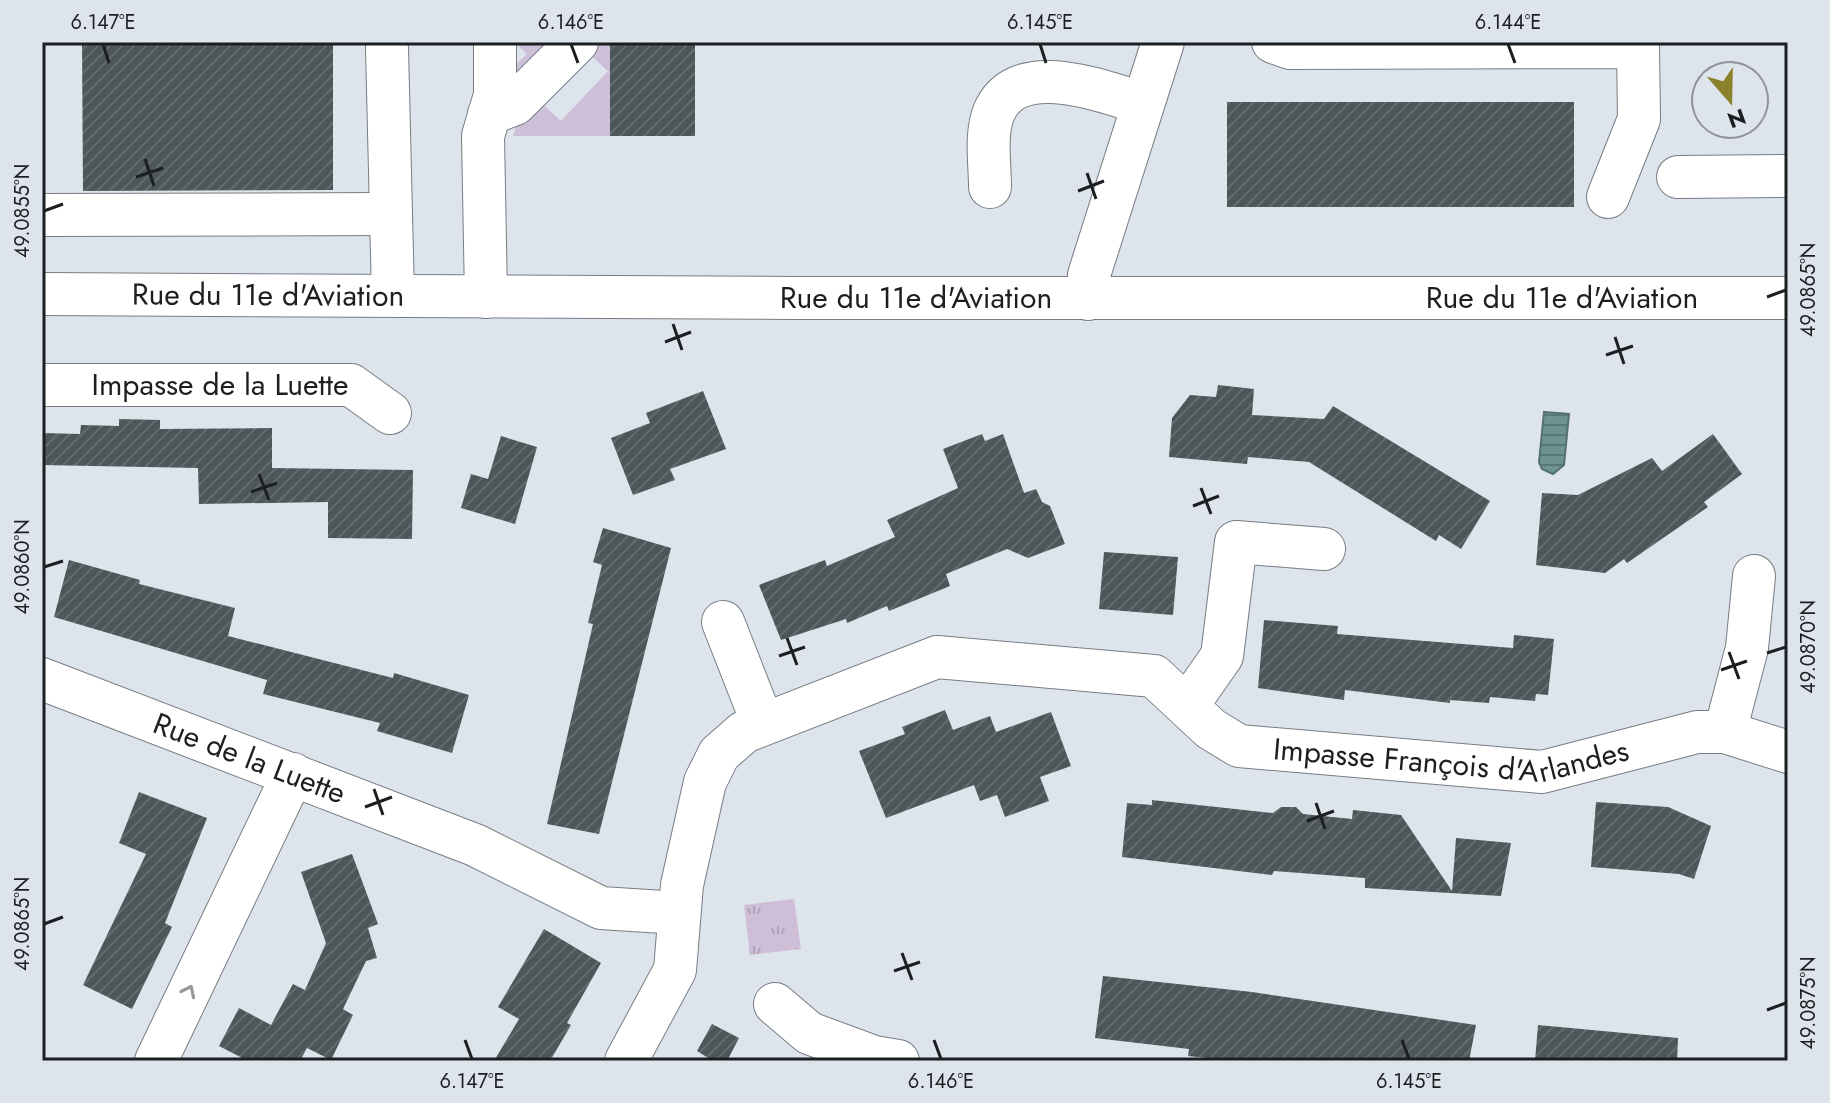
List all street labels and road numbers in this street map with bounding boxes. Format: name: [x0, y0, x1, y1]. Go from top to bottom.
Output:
street label: Rue du 11e d'Aviation: [132, 272, 404, 317]
street label: Rue du 11e d'Aviation: [780, 276, 1052, 319]
street label: Rue du 11e d'Aviation: [1426, 276, 1698, 319]
street label: Impasse de la Luette: [92, 363, 348, 406]
street label: Rue de la Luette: [147, 702, 352, 814]
street label: Impasse François d'Arlandes: [1272, 727, 1633, 793]

